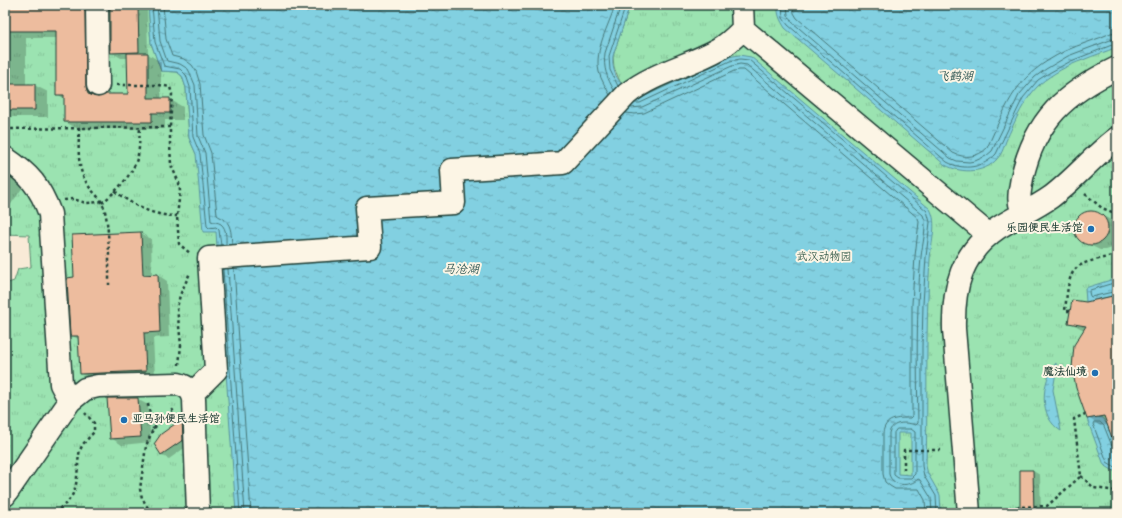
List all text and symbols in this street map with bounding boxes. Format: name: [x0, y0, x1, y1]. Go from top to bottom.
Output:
water label: 飞鹤湖: [937, 70, 974, 85]
place label: 乐园便民生活馆: [1006, 222, 1083, 235]
marker: 乐园便民生活馆: [1086, 224, 1096, 234]
park label: 武汉动物园: [797, 250, 852, 264]
water label: 马沧湖: [443, 263, 480, 278]
place label: 魔法仙境: [1043, 366, 1087, 379]
marker: 魔法仙境: [1090, 368, 1100, 378]
place label: 亚马孙便民生活馆: [132, 413, 220, 426]
marker: 亚马孙便民生活馆: [119, 415, 129, 425]

